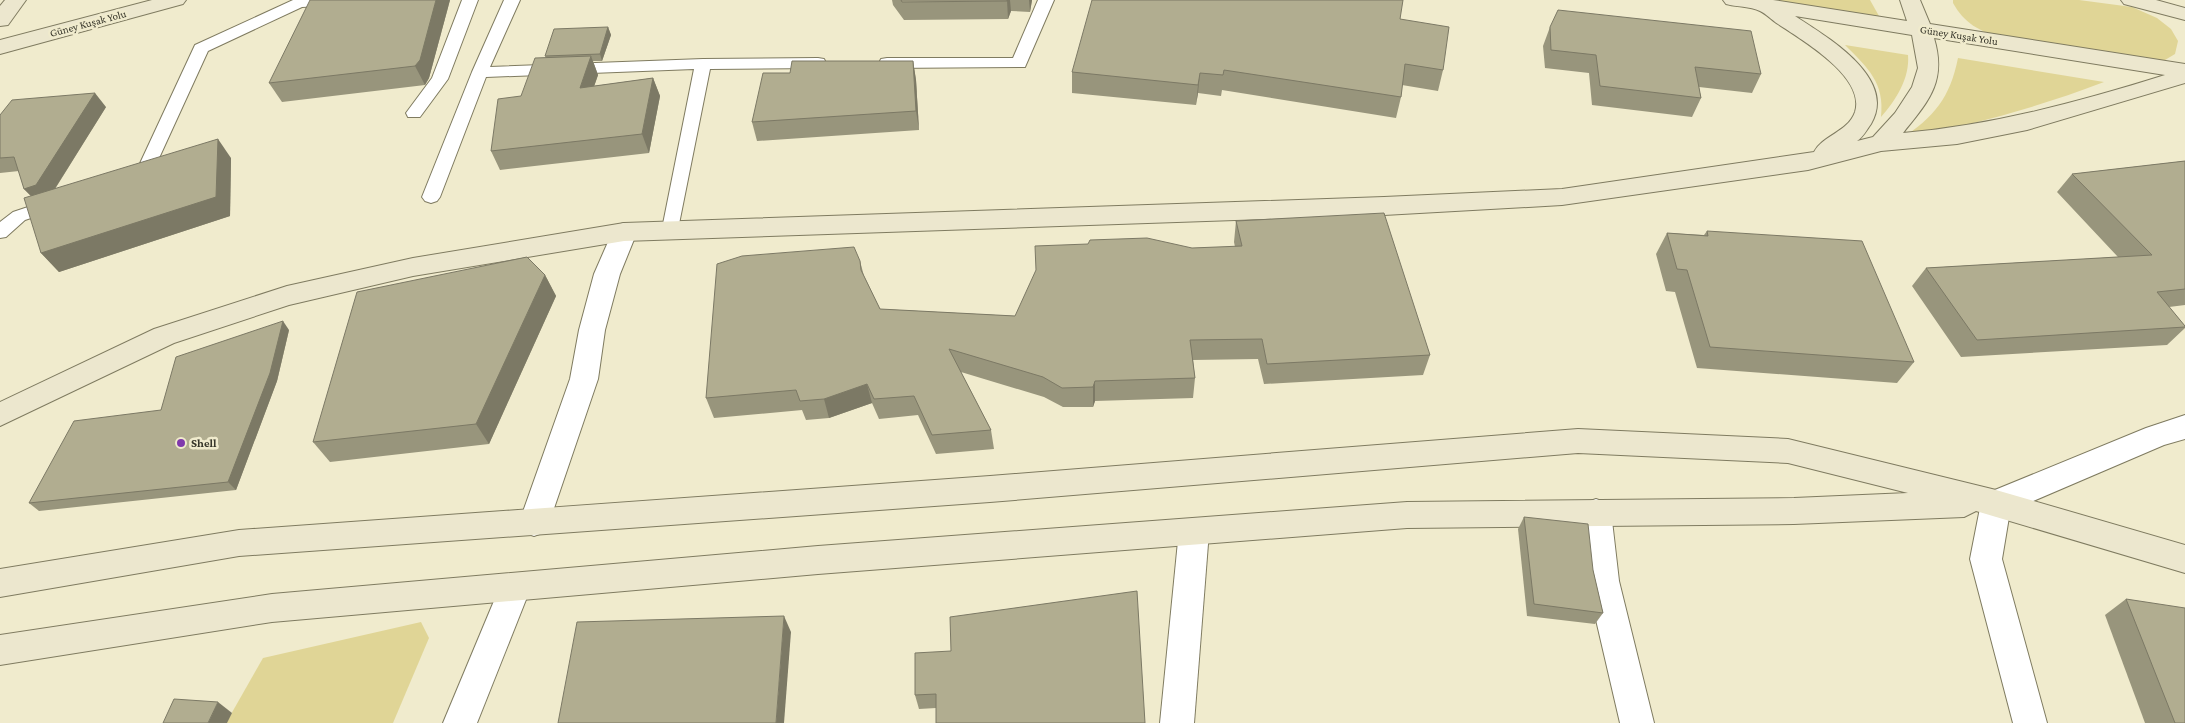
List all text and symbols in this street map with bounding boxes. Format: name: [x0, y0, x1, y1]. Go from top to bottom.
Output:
street label: Güney Kuşak Yolu: [48, 7, 128, 40]
street label: Güney Kuşak Yolu: [1919, 23, 1999, 48]
place label: Shell: [191, 436, 217, 450]
marker: Shell: [175, 437, 187, 449]

